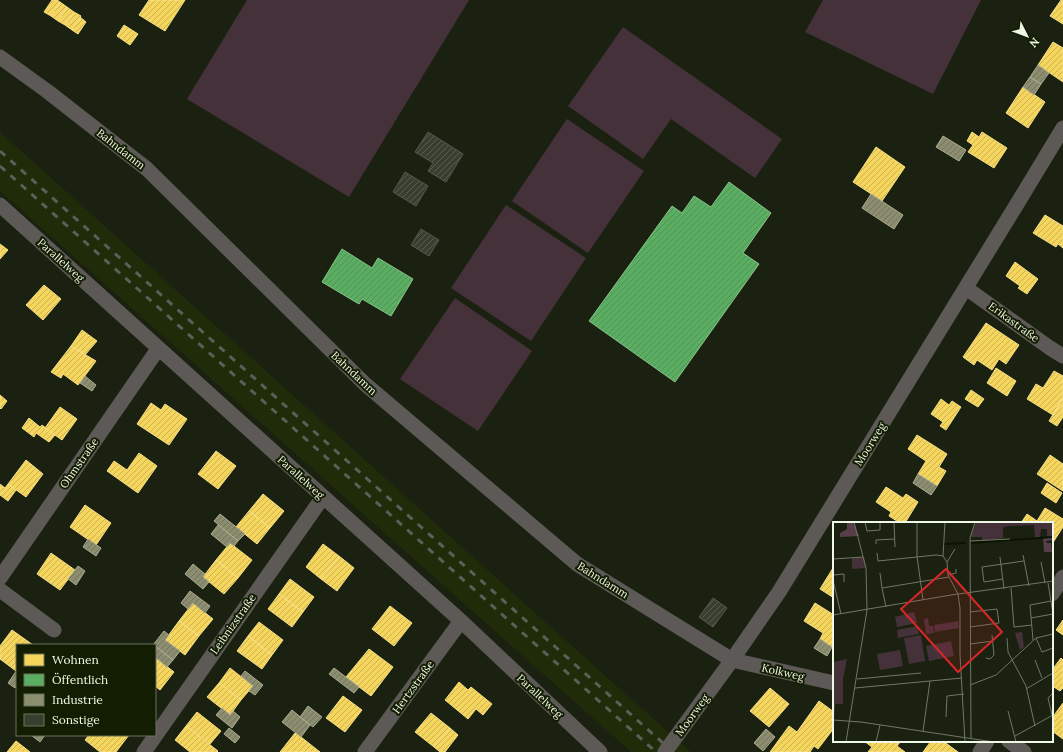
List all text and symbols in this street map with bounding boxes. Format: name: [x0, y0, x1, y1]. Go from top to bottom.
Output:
north arrow: [1007, 16, 1047, 56]
text: N: [1026, 35, 1042, 51]
street label: Bahndamm: [94, 126, 148, 172]
street label: Parallelweg: [35, 235, 88, 285]
street label: Erikastraße: [986, 299, 1042, 345]
street label: Bahndamm: [328, 348, 380, 398]
street label: Moorweg: [851, 419, 889, 468]
street label: Ohmstraße: [57, 435, 101, 491]
street label: Parallelweg: [275, 452, 328, 502]
inset map: [833, 522, 1053, 742]
street label: Bahndamm: [575, 559, 631, 601]
street label: Leibnizstraße: [207, 591, 259, 657]
legend: [16, 644, 156, 736]
text: Wohnen: [52, 652, 99, 667]
street label: Hertzstraße: [389, 658, 437, 716]
street label: Kolkweg: [760, 660, 807, 684]
street label: Parallelweg: [514, 671, 567, 722]
text: Öffentlich: [52, 672, 108, 687]
street label: Moorweg: [672, 691, 712, 739]
text: Industrie: [52, 692, 103, 707]
text: Sonstige: [52, 712, 100, 727]

